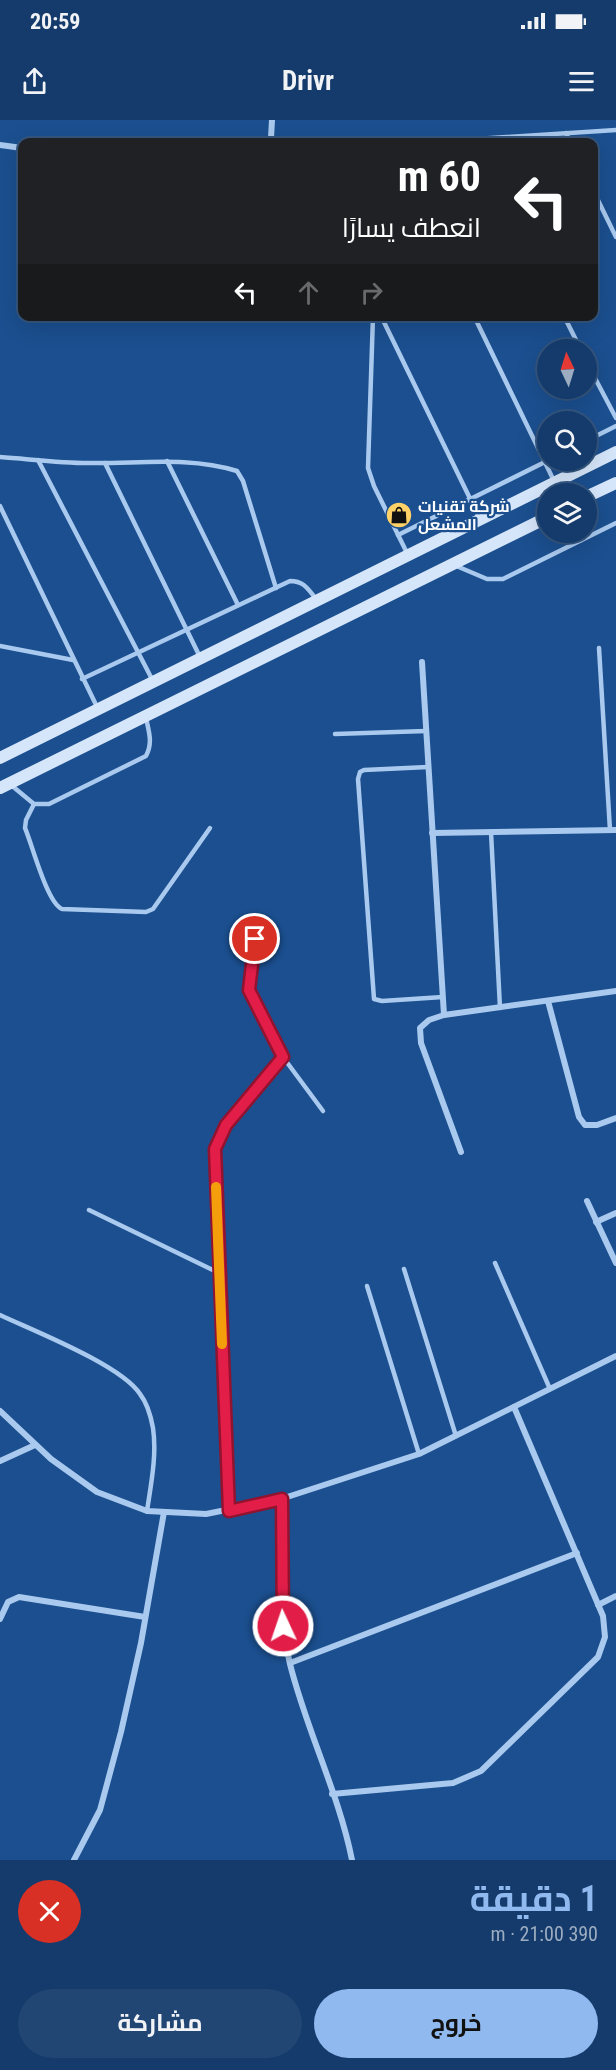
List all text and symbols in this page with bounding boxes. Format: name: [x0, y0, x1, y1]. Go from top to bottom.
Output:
text: 20:59: [30, 9, 81, 34]
icon: share: [18, 65, 51, 98]
text: Drivr: [282, 65, 334, 97]
icon: menu: [565, 65, 598, 98]
text: 60 m: [398, 152, 481, 201]
icon: left: [502, 162, 580, 240]
text: انعطف يسارًا: [342, 212, 481, 244]
icon: left: [229, 276, 262, 309]
icon: ahead: [292, 276, 325, 309]
icon: right: [355, 276, 388, 309]
north arrow: [537, 339, 597, 399]
map controls: [537, 339, 597, 543]
button: search: [537, 411, 597, 471]
button: layers: [537, 483, 597, 543]
place label: شركة تقنيات المشعل: [418, 497, 510, 534]
shop icon: شركة تقنيات المشعل: [384, 500, 414, 530]
pin: [229, 913, 280, 964]
icon: arrive: [238, 922, 271, 955]
position arrow: [251, 1594, 315, 1658]
text: 1 دقيقة: [470, 1878, 598, 1920]
button: close: [18, 1880, 81, 1943]
text: 390 m · 21:00: [491, 1922, 598, 1946]
button: مشاركة: [18, 1989, 302, 2058]
button: خروج: [314, 1989, 598, 2058]

